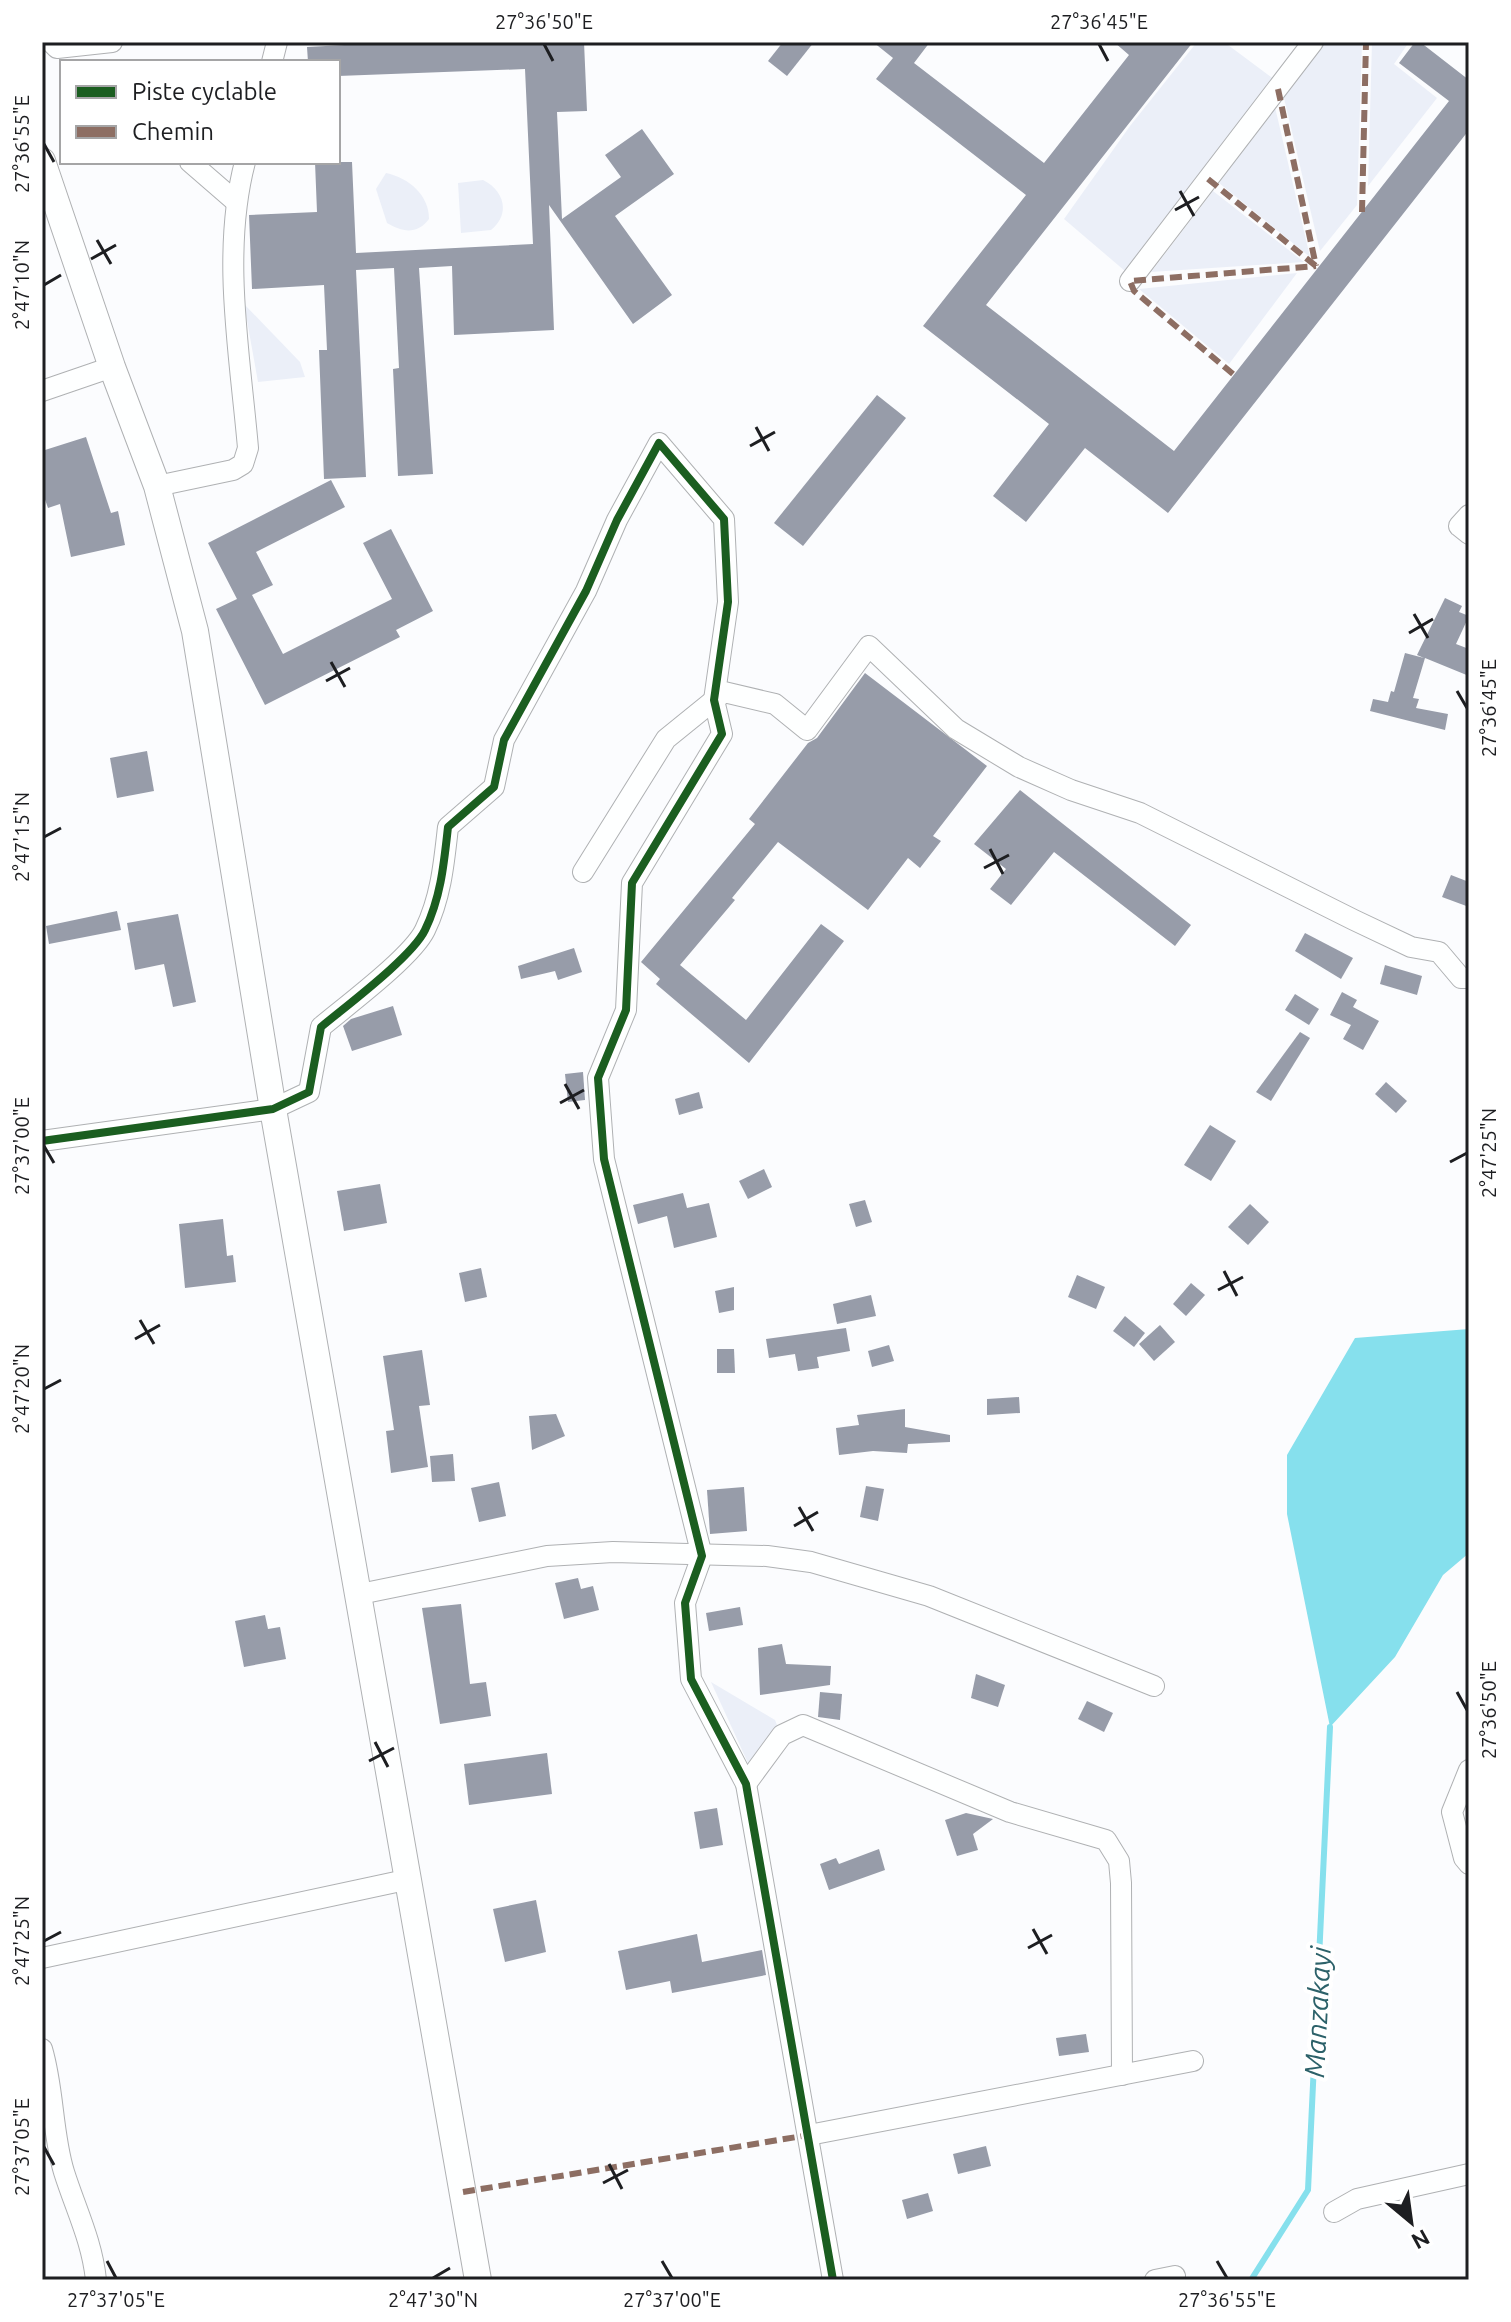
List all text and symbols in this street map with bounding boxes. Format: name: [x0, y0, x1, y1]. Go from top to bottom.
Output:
text: 27°36'50"E: [495, 10, 593, 33]
text: 27°36'45"E: [1050, 10, 1148, 33]
legend: [60, 60, 340, 164]
text: Piste cyclable: [132, 78, 277, 105]
text: 27°36'55"E: [10, 95, 33, 193]
text: Chemin: [132, 118, 214, 145]
text: 2°47'10"N: [10, 240, 33, 330]
text: 27°36'45"E: [1477, 659, 1500, 757]
text: 2°47'15"N: [10, 792, 33, 882]
text: 27°37'00"E: [10, 1097, 33, 1195]
text: 2°47'25"N: [1477, 1108, 1500, 1198]
text: 2°47'20"N: [10, 1344, 33, 1434]
text: 27°36'50"E: [1477, 1661, 1500, 1759]
text: 2°47'25"N: [10, 1896, 33, 1986]
water label: Manzakayi: [1298, 1945, 1336, 2078]
text: 27°37'05"E: [10, 2098, 33, 2196]
north arrow: [1371, 2182, 1451, 2262]
text: N: [1408, 2225, 1434, 2255]
text: 27°37'05"E: [67, 2288, 165, 2311]
text: 2°47'30"N: [388, 2288, 478, 2311]
text: 27°37'00"E: [623, 2288, 721, 2311]
text: 27°36'55"E: [1178, 2288, 1276, 2311]

